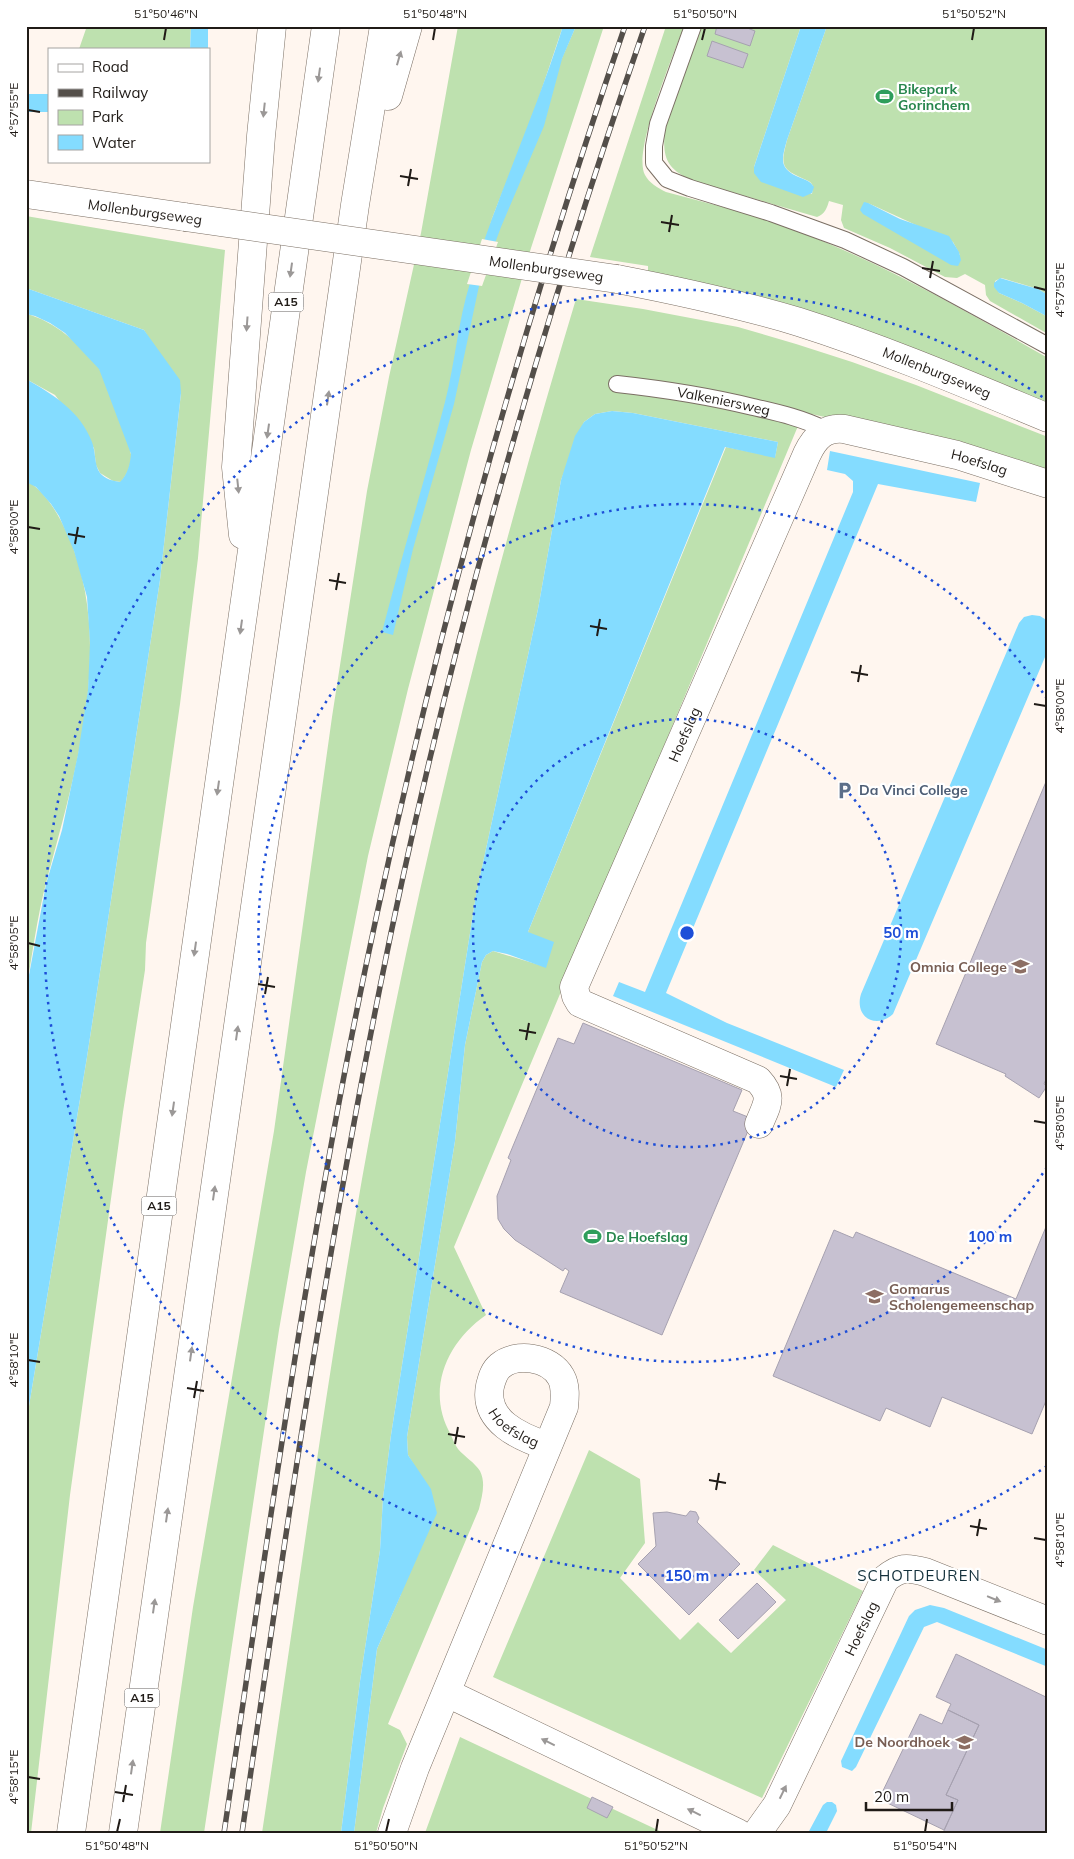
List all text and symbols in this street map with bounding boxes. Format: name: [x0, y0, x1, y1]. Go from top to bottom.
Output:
text: 51°50'46"N: [134, 6, 198, 21]
text: 51°50'48"N: [403, 6, 467, 21]
text: 51°50'50"N: [673, 6, 737, 21]
text: 51°50'52"N: [942, 6, 1006, 21]
legend: [48, 48, 210, 162]
one-way arrow: [395, 50, 403, 65]
text: Road: [92, 57, 129, 76]
one-way arrow: [314, 67, 322, 83]
place label: Bikepark Gorinchem: [898, 80, 970, 114]
text: 4°57'55"E: [6, 83, 21, 137]
text: Railway: [92, 83, 148, 102]
sports icon: Bikepark Gorinchem: [874, 87, 894, 107]
one-way arrow: [260, 102, 268, 118]
text: Park: [92, 107, 124, 126]
text: Water: [92, 133, 136, 152]
street label: Mollenburgseweg: [87, 195, 203, 229]
street label: Mollenburgseweg: [488, 252, 605, 286]
one-way arrow: [287, 262, 295, 278]
text: 4°57'55"E: [1052, 263, 1067, 317]
road number: A15: [268, 292, 304, 312]
one-way arrow: [243, 316, 251, 332]
street label: Mollenburgseweg: [880, 343, 994, 402]
street label: Valkeniersweg: [676, 383, 772, 420]
one-way arrow: [324, 389, 332, 405]
one-way arrow: [264, 423, 272, 439]
street label: Hoefslag: [949, 445, 1010, 480]
one-way arrow: [234, 478, 242, 494]
text: 4°58'00"E: [6, 500, 21, 554]
one-way arrow: [236, 619, 244, 635]
text: 4°58'00"E: [1052, 679, 1067, 733]
street label: Hoefslag: [664, 704, 704, 765]
one-way arrow: [214, 780, 222, 796]
parking icon: Da Vinci College: [835, 780, 855, 800]
place label: Da Vinci College: [859, 781, 968, 799]
text: 4°58'05"E: [6, 916, 21, 970]
text: 50 m: [883, 923, 919, 942]
centre of rings: [678, 924, 696, 942]
one-way arrow: [191, 941, 199, 957]
school or university icon: Omnia College: [1011, 957, 1031, 977]
place label: Omnia College: [910, 958, 1007, 976]
one-way arrow: [233, 1024, 241, 1040]
text: 4°58'05"E: [1052, 1096, 1067, 1150]
one-way arrow: [169, 1102, 177, 1118]
one-way arrow: [210, 1185, 218, 1201]
road number: A15: [142, 1196, 176, 1216]
sports icon: De Hoefslag: [582, 1227, 602, 1247]
text: 100 m: [968, 1227, 1012, 1246]
place label: De Hoefslag: [606, 1228, 688, 1246]
place label: Gomarus Scholengemeenschap: [889, 1280, 1035, 1314]
school or university icon: Gomarus Scholengemeenschap: [865, 1287, 885, 1307]
text: 4°58'10"E: [6, 1333, 21, 1387]
one-way arrow: [187, 1346, 195, 1362]
street label: Hoefslag: [485, 1405, 542, 1451]
one-way arrow: [164, 1507, 172, 1523]
text: 4°58'10"E: [1052, 1513, 1067, 1567]
text: 150 m: [665, 1566, 709, 1585]
district label: SCHOTDEUREN: [857, 1566, 981, 1585]
one-way arrow: [987, 1596, 1001, 1604]
one-way arrow: [151, 1598, 159, 1614]
street label: Hoefslag: [841, 1598, 882, 1659]
road number: A15: [124, 1689, 160, 1708]
school or university icon: De Noordhoek: [954, 1732, 974, 1752]
place label: De Noordhoek: [854, 1733, 950, 1751]
one-way arrow: [541, 1737, 555, 1745]
text: 4°58'15"E: [6, 1750, 21, 1804]
one-way arrow: [128, 1759, 136, 1775]
scale bar: [866, 1779, 953, 1811]
one-way arrow: [779, 1784, 787, 1799]
text: 20 m: [874, 1787, 909, 1806]
one-way arrow: [687, 1807, 701, 1815]
text: 51°50'48"N: [85, 1838, 149, 1853]
text: 51°50'50"N: [354, 1838, 418, 1853]
text: 51°50'52"N: [624, 1838, 688, 1853]
text: 51°50'54"N: [893, 1838, 957, 1853]

